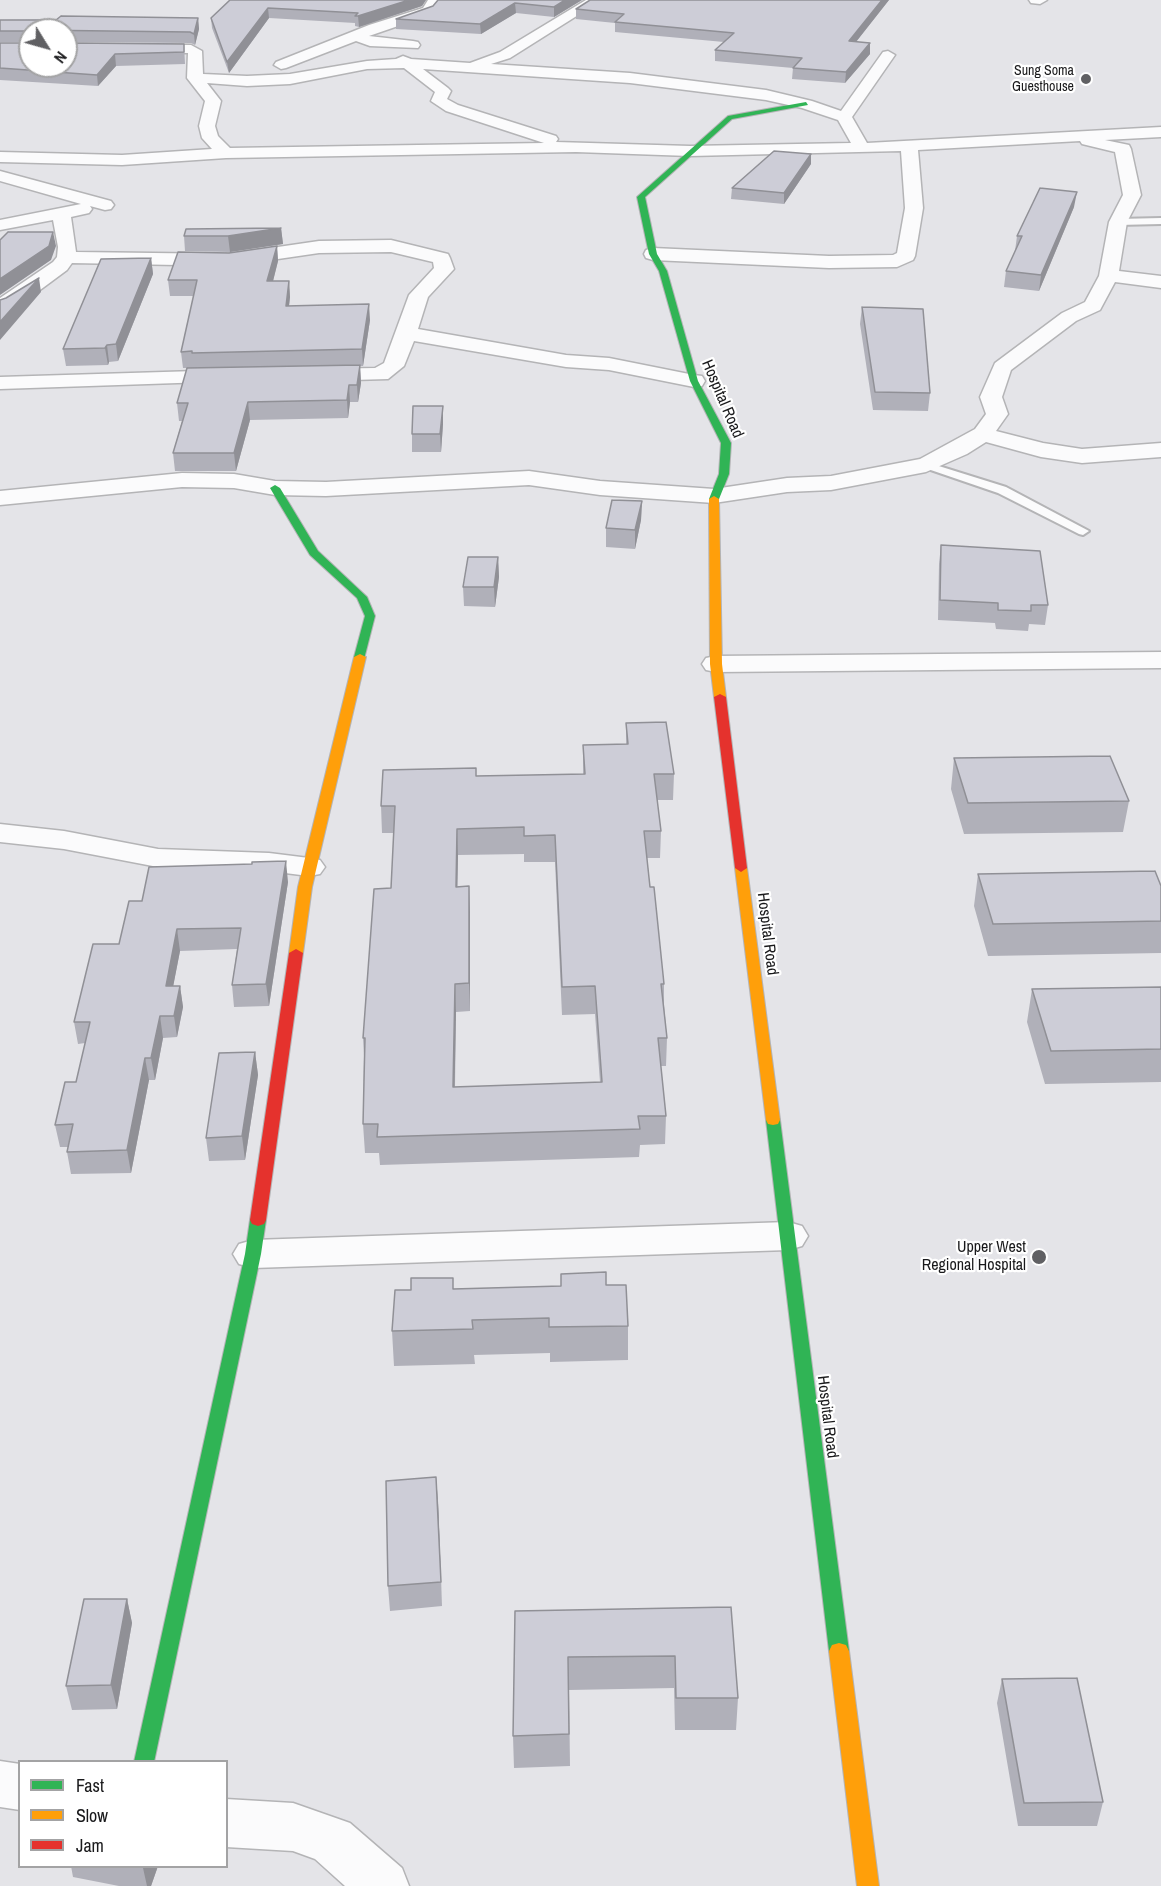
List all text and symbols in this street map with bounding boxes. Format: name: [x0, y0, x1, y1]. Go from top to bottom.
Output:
north arrow: [18, 18, 78, 78]
text: N: [49, 47, 72, 68]
place label: Sung Soma Guesthouse: [1012, 63, 1074, 96]
marker: Sung Soma Guesthouse: [1079, 72, 1093, 86]
street label: Hospital Road: [697, 357, 747, 441]
street label: Hospital Road: [752, 892, 782, 976]
place label: Upper West Regional Hospital: [922, 1238, 1026, 1276]
marker: Upper West Regional Hospital: [1030, 1248, 1048, 1266]
street label: Hospital Road: [812, 1375, 842, 1459]
legend: [18, 1760, 228, 1868]
text: Fast: [76, 1773, 104, 1798]
text: Slow: [76, 1803, 108, 1828]
text: Jam: [76, 1833, 104, 1858]

